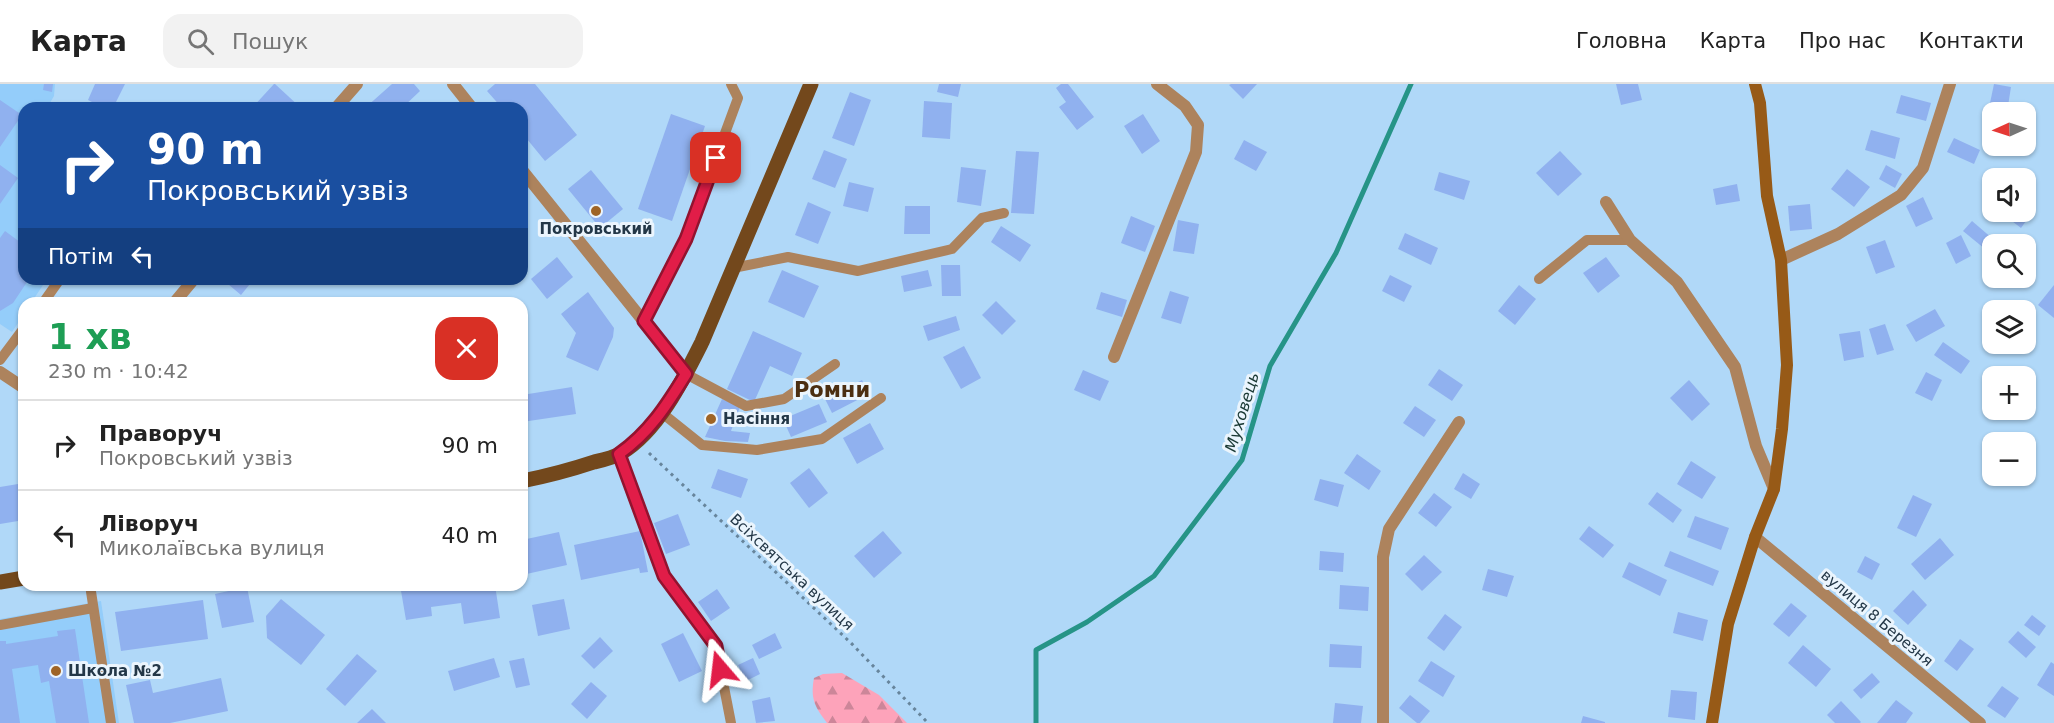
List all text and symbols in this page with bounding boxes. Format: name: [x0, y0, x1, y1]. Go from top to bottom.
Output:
search box: [163, 14, 583, 68]
text: Карта: [30, 25, 127, 58]
icon: search: [184, 25, 217, 58]
text: Пошук: [232, 29, 308, 54]
text: Головна: [1576, 29, 1667, 53]
text: Карта: [1700, 29, 1766, 53]
text: Про нас: [1799, 29, 1886, 53]
text: Контакти: [1919, 29, 2024, 53]
north arrow: [1982, 102, 2036, 156]
map controls: [1982, 102, 2036, 486]
text: 90 m: [147, 125, 264, 174]
icon: right: [48, 126, 126, 204]
pin: [690, 132, 741, 183]
icon: arrive: [699, 141, 732, 174]
button: sound: [1982, 168, 2036, 222]
text: Покровський узвіз: [147, 175, 409, 206]
marker: Покровський: [589, 204, 603, 218]
place label: Покровський: [539, 220, 653, 238]
button: search: [1982, 234, 2036, 288]
icon: left: [126, 240, 159, 273]
text: Потім: [48, 244, 114, 269]
button: layers: [1982, 300, 2036, 354]
text: 1 хв: [48, 316, 132, 357]
button: close: [435, 317, 498, 380]
text: 230 m · 10:42: [48, 359, 189, 383]
button: +: [1982, 366, 2036, 420]
water label: Муховець: [1221, 370, 1263, 454]
district label: Ромни: [794, 378, 870, 402]
place label: Насіння: [723, 410, 790, 428]
marker: Насіння: [704, 412, 718, 426]
text: Праворуч: [99, 421, 222, 446]
icon: right: [48, 429, 81, 462]
button: −: [1982, 432, 2036, 486]
text: 90 m: [442, 433, 498, 458]
text: Покровський узвіз: [99, 446, 293, 470]
street label: Всіхсвятська вулиця: [726, 510, 858, 634]
text: Ліворуч: [99, 511, 199, 536]
icon: left: [48, 519, 81, 552]
text: 40 m: [442, 523, 498, 548]
text: Миколаївська вулиця: [99, 536, 324, 560]
street label: вулиця 8 Березня: [1817, 566, 1937, 670]
position arrow: [688, 637, 752, 701]
place label: Школа №2: [68, 662, 162, 680]
marker: Школа №2: [49, 664, 63, 678]

